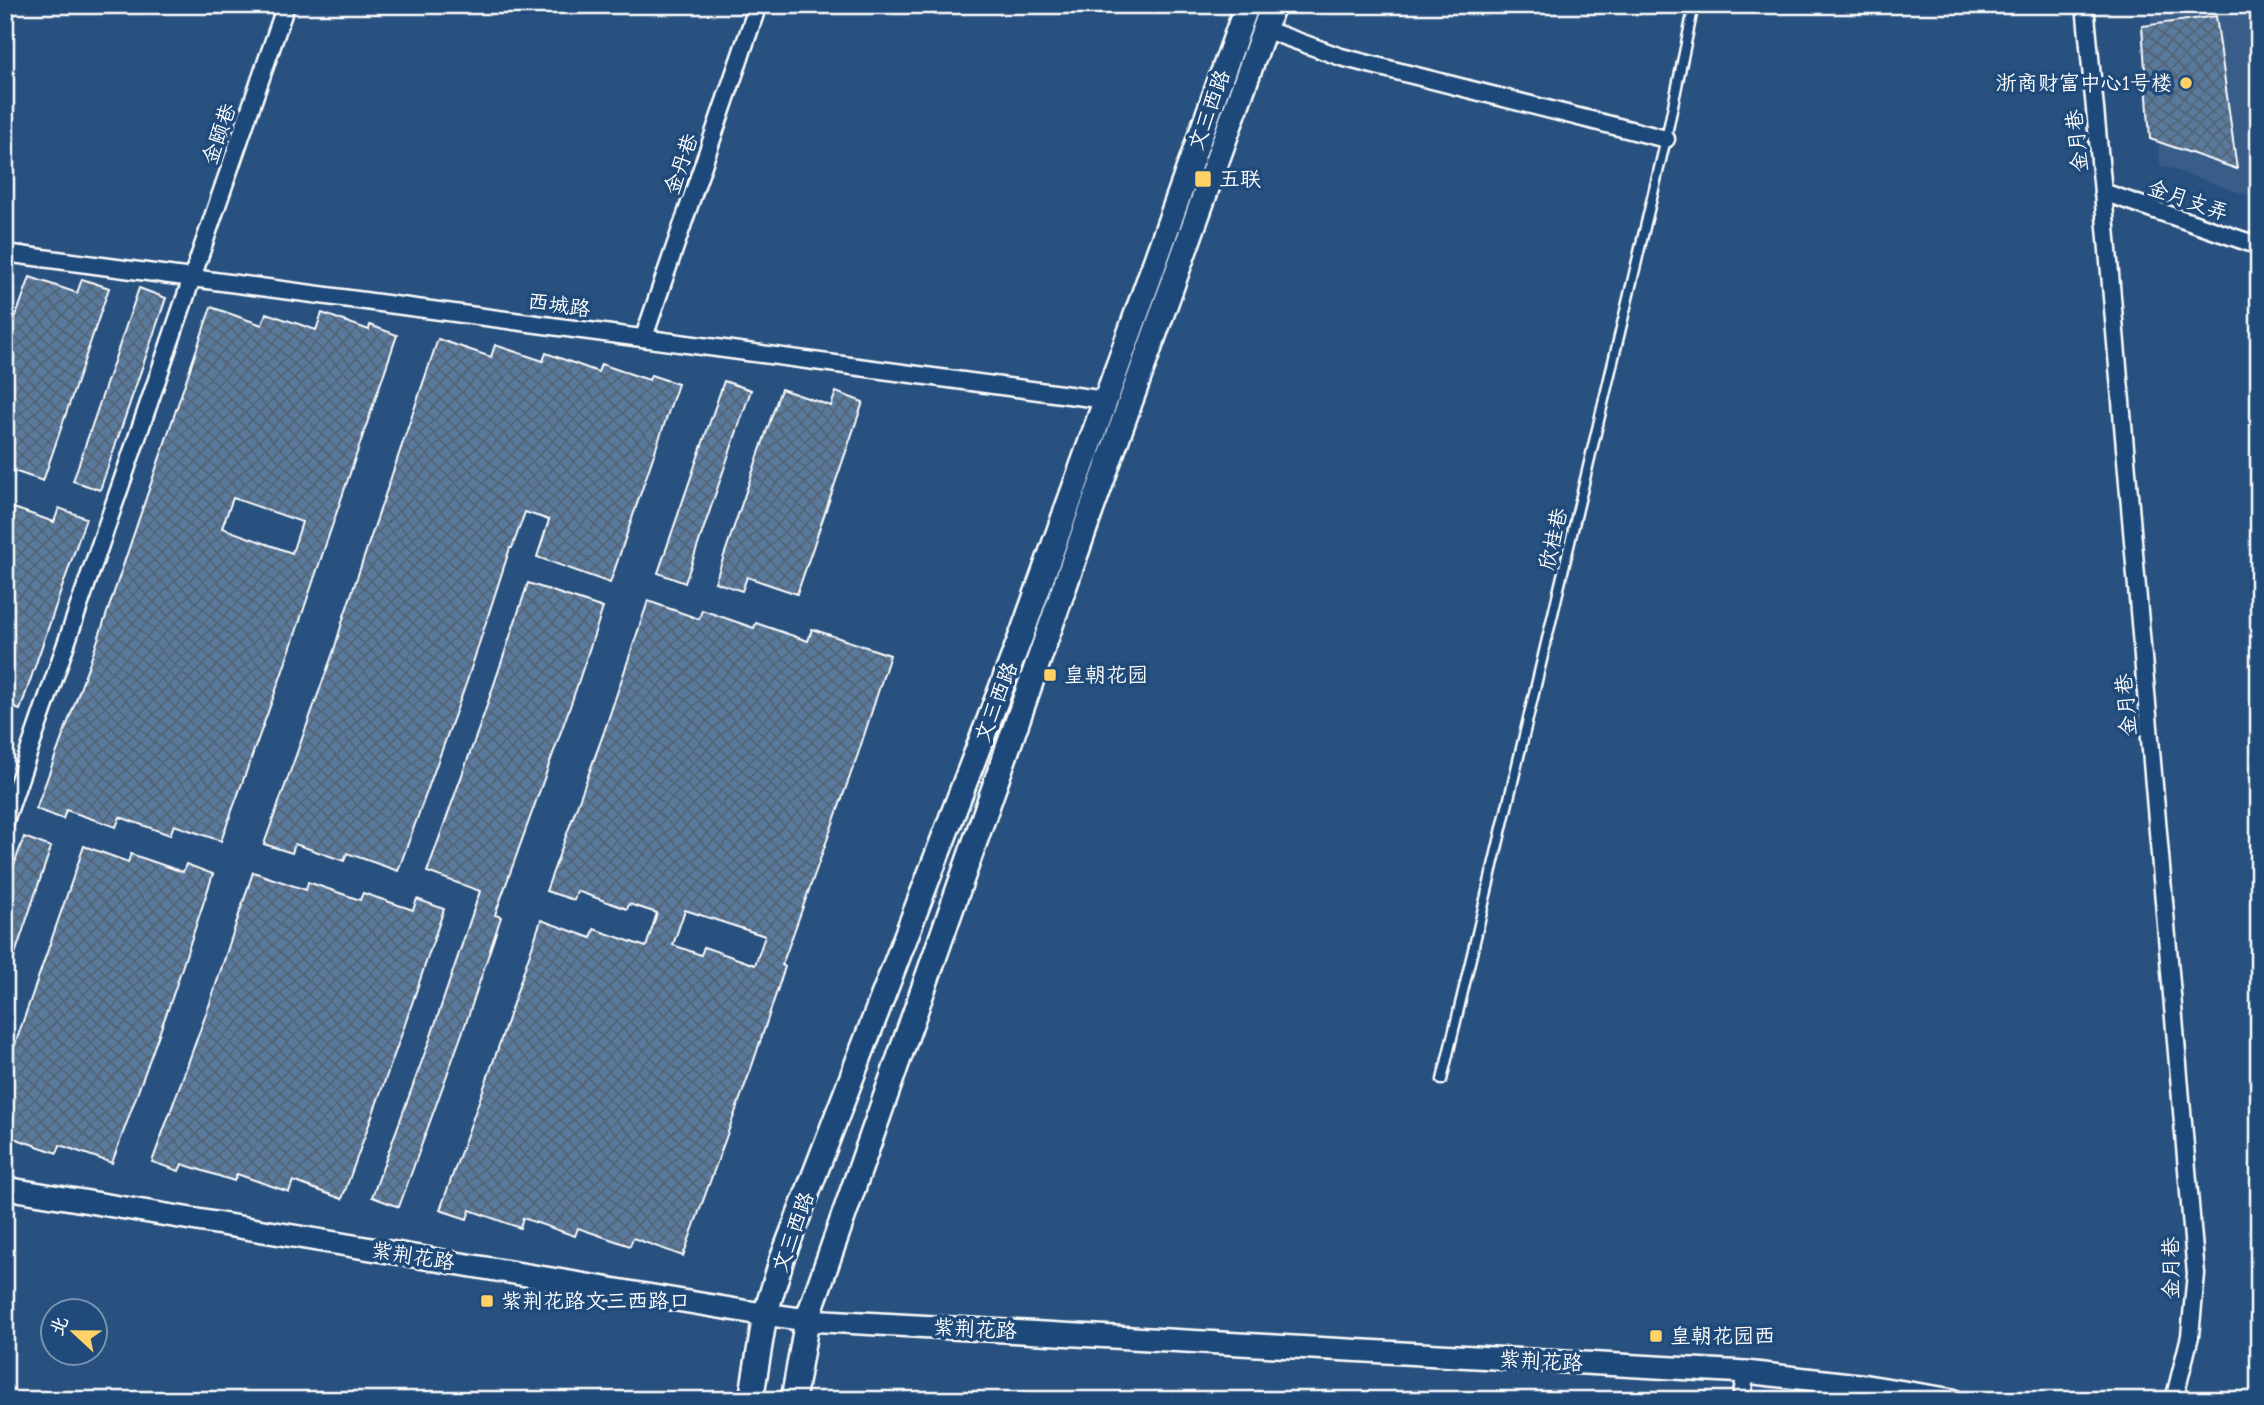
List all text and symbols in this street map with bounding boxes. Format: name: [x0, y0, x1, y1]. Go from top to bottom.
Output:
street label: 文三西路: [1183, 66, 1235, 154]
place label: 浙商财富中心1号楼: [1996, 71, 2172, 95]
marker: 浙商财富中心1号楼: [2178, 75, 2194, 91]
street label: 金颐巷: [197, 100, 241, 168]
street label: 金月巷: [2062, 108, 2092, 174]
street label: 金丹巷: [659, 130, 703, 198]
place label: 五联: [1219, 167, 1261, 191]
marker: 五联: [1193, 169, 1213, 189]
street label: 金月支弄: [2144, 175, 2232, 225]
street label: 西城路: [526, 289, 592, 321]
street label: 欣桂巷: [1534, 506, 1572, 572]
street label: 文三西路: [970, 658, 1022, 746]
place label: 皇朝花园: [1064, 663, 1148, 687]
marker: 皇朝花园: [1042, 667, 1058, 683]
street label: 金月巷: [2111, 673, 2141, 737]
street label: 文三西路: [767, 1188, 819, 1276]
street label: 金月巷: [2159, 1237, 2183, 1300]
street label: 紫荆花路: [370, 1238, 456, 1274]
place label: 紫荆花路文三西路口: [501, 1289, 690, 1313]
marker: 紫荆花路文三西路口: [479, 1293, 495, 1309]
north arrow: [38, 1296, 108, 1366]
text: 北: [45, 1313, 73, 1339]
street label: 紫荆花路: [932, 1315, 1018, 1343]
place label: 皇朝花园西: [1670, 1324, 1775, 1348]
marker: 皇朝花园西: [1648, 1328, 1664, 1344]
street label: 紫荆花路: [1498, 1347, 1584, 1375]

